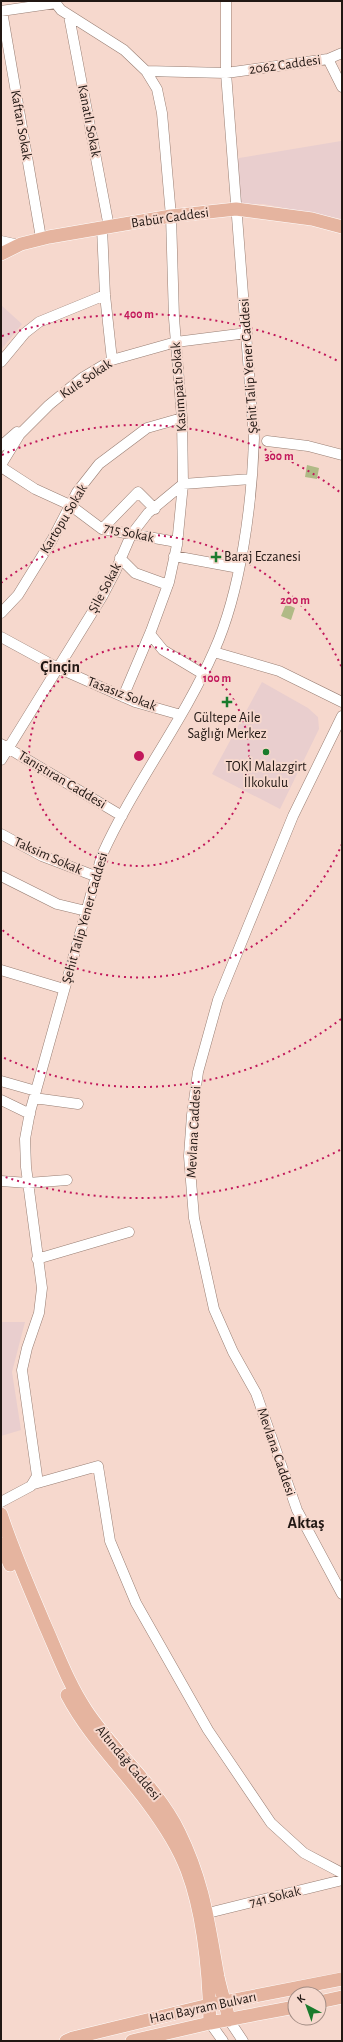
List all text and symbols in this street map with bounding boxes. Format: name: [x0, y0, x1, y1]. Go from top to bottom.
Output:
street label: 2062 Caddesi: [248, 53, 322, 77]
street label: Kanatlı Sokak: [75, 84, 103, 159]
street label: Kaftan Sokak: [8, 89, 34, 162]
street label: Babür Caddesi: [130, 206, 210, 230]
street label: Şehit Talip Yener Caddesi: [237, 298, 261, 434]
text: 400 m: [124, 308, 154, 320]
street label: Kasımpatı Sokak: [169, 341, 189, 432]
street label: Kule Sokak: [58, 356, 115, 401]
text: 300 m: [264, 450, 294, 462]
street label: Kartopu Sokak: [38, 481, 90, 556]
street label: 715 Sokak: [103, 521, 156, 545]
place label: Baraj Eczanesi: [224, 550, 301, 564]
marker: Baraj Eczanesi: [211, 552, 221, 562]
street label: Şile Sokak: [86, 560, 124, 615]
text: 200 m: [280, 594, 310, 606]
district label: Çinçin: [40, 659, 80, 675]
text: 100 m: [203, 672, 231, 684]
street label: Tasasız Sokak: [85, 674, 159, 714]
marker: Gültepe Aile Sağlığı Merkez: [221, 696, 233, 708]
place label: Gültepe Aile Sağlığı Merkez: [187, 711, 267, 741]
marker: TOKİ Malazgirt İlkokulu: [261, 747, 271, 757]
street label: Tanıştıran Caddesi: [16, 748, 108, 812]
centre of rings: [132, 749, 146, 763]
place label: TOKİ Malazgirt İlkokulu: [225, 757, 307, 790]
street label: Taksim Sokak: [12, 835, 85, 877]
street label: Şehit Talip Yener Caddesi: [60, 851, 110, 985]
street label: Mevlana Caddesi: [185, 1086, 203, 1178]
street label: Mevlana Caddesi: [254, 1406, 298, 1498]
district label: Aktaş: [288, 1515, 324, 1531]
street label: Altındağ Caddesi: [93, 1723, 163, 1803]
street label: 741 Sokak: [248, 1884, 302, 1910]
north arrow: [287, 1986, 327, 2026]
street label: Hacı Bayram Bulvarı: [148, 1990, 258, 2026]
text: K: [295, 1992, 307, 2005]

